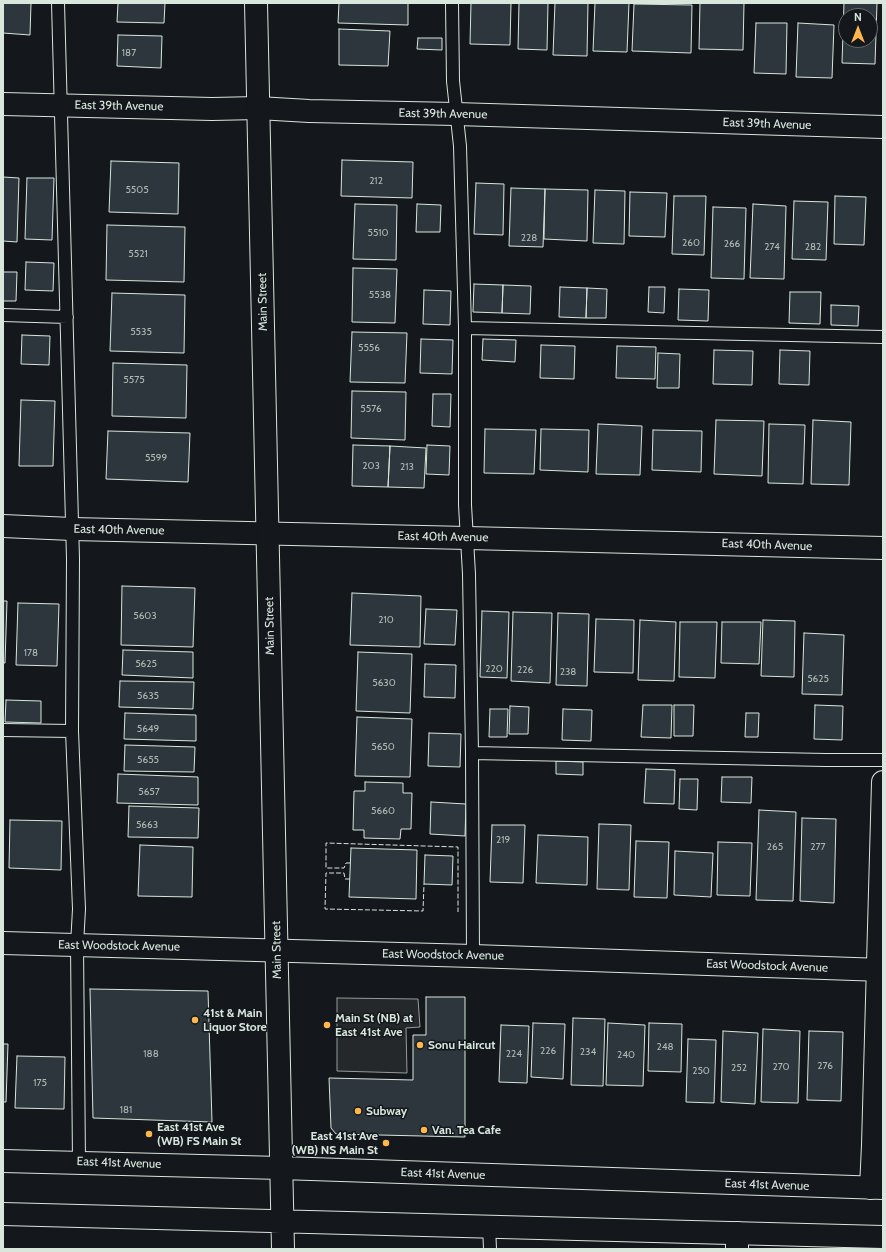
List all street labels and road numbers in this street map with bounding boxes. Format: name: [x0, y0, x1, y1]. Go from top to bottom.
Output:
street label: East 39th Avenue: [75, 98, 163, 114]
street label: East 39th Avenue: [399, 106, 487, 122]
street label: East 39th Avenue: [722, 115, 812, 133]
street label: Main Street: [255, 273, 271, 331]
street label: East 40th Avenue: [74, 522, 164, 538]
street label: East 40th Avenue: [398, 529, 488, 545]
street label: East 40th Avenue: [721, 536, 813, 554]
street label: Main Street: [262, 597, 278, 655]
street label: Main Street: [269, 921, 285, 979]
street label: East Woodstock Avenue: [58, 938, 180, 954]
street label: East Woodstock Avenue: [382, 947, 504, 963]
street label: East Woodstock Avenue: [706, 957, 828, 975]
street label: East 41st Avenue: [76, 1154, 162, 1172]
street label: East 41st Avenue: [400, 1165, 486, 1183]
street label: East 41st Avenue: [724, 1176, 810, 1194]

